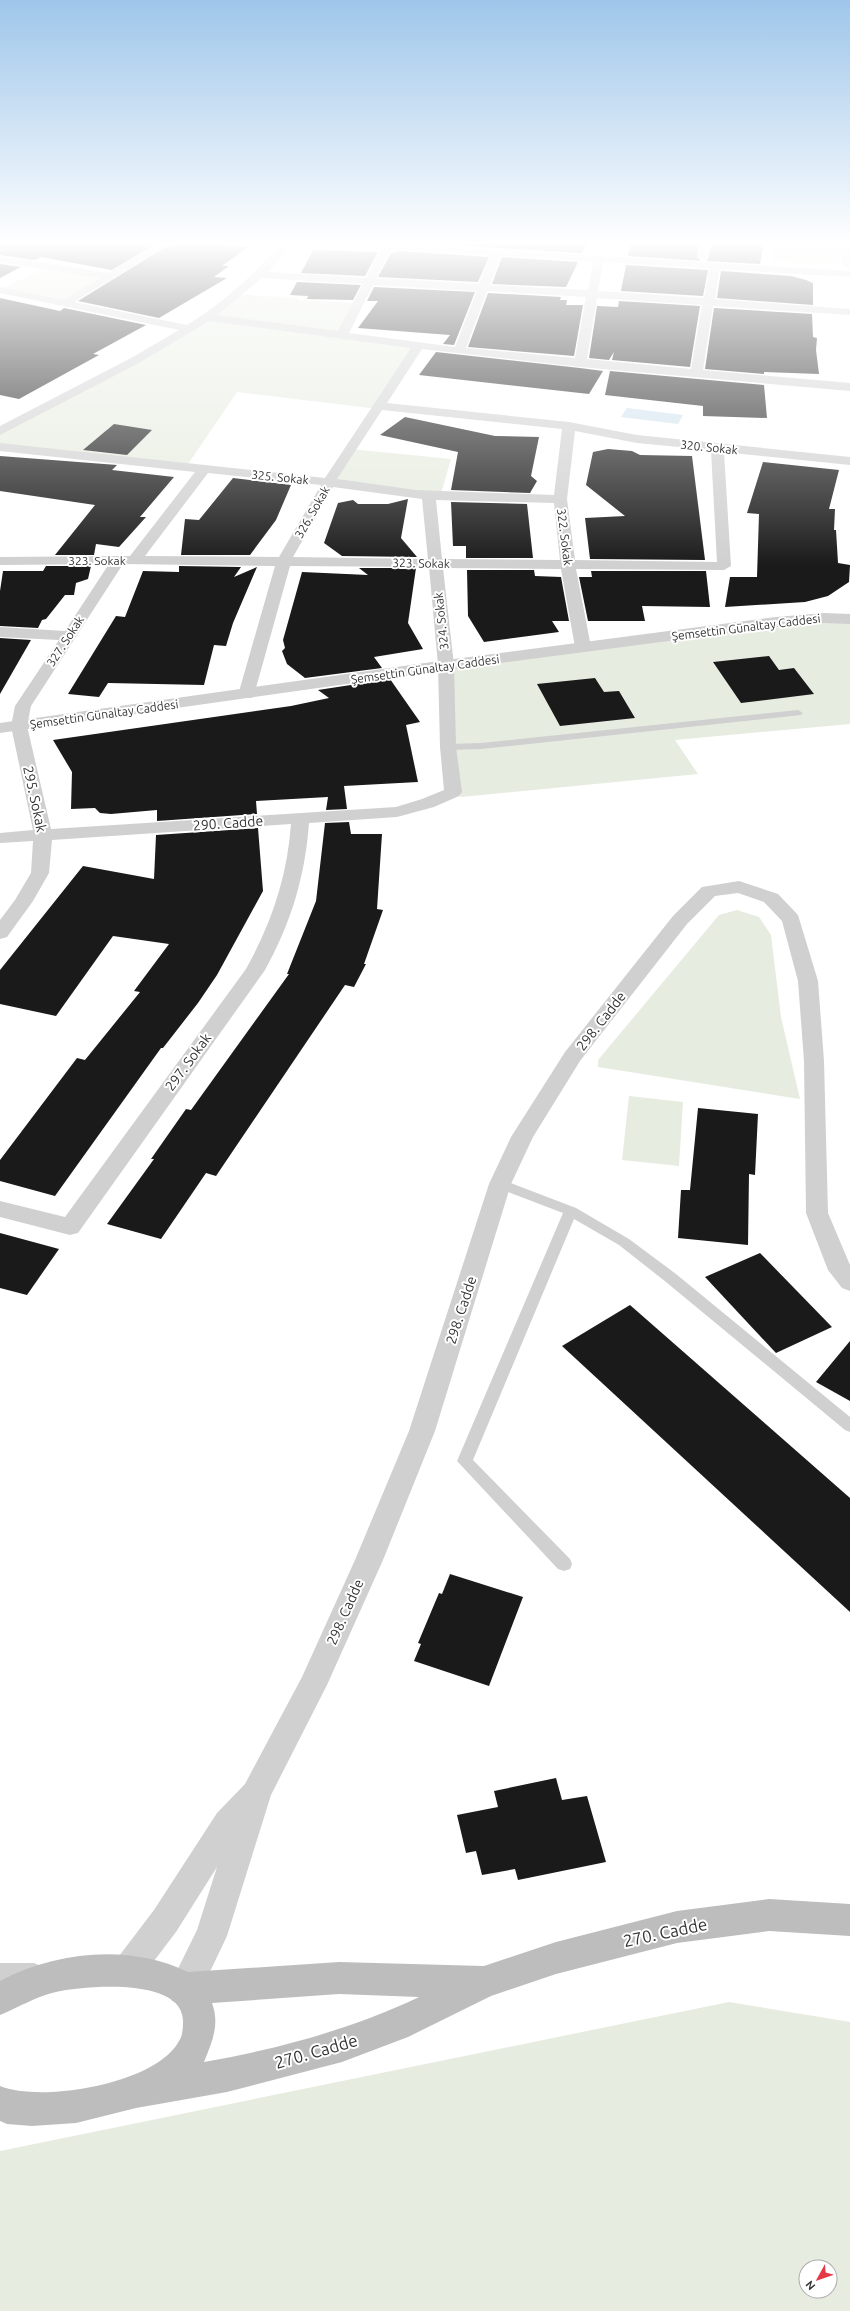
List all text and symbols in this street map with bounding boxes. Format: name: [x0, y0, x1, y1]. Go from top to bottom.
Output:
street label: 320. Sokak: [680, 438, 738, 456]
street label: 325. Sokak: [251, 468, 309, 486]
street label: 326. Sokak: [292, 484, 332, 540]
street label: 322. Sokak: [555, 508, 575, 566]
street label: 323. Sokak: [68, 554, 126, 567]
street label: 323. Sokak: [392, 556, 450, 570]
street label: 324. Sokak: [432, 592, 450, 650]
street label: Şemsettin Günaltay Caddesi: [671, 611, 821, 643]
street label: 327. Sokak: [44, 613, 86, 669]
street label: Şemsettin Günaltay Caddesi: [350, 652, 500, 686]
street label: Şemsettin Günaltay Caddesi: [29, 697, 179, 731]
street label: 295. Sokak: [20, 764, 50, 834]
street label: 290. Cadde: [192, 813, 264, 833]
street label: 298. Cadde: [573, 988, 629, 1054]
street label: 297. Sokak: [162, 1030, 214, 1094]
street label: 298. Cadde: [443, 1274, 479, 1346]
street label: 298. Cadde: [323, 1577, 367, 1647]
street label: 270. Cadde: [621, 1914, 709, 1950]
street label: 270. Cadde: [272, 2030, 360, 2072]
north arrow: [798, 2259, 838, 2299]
text: N: [803, 2278, 818, 2292]

